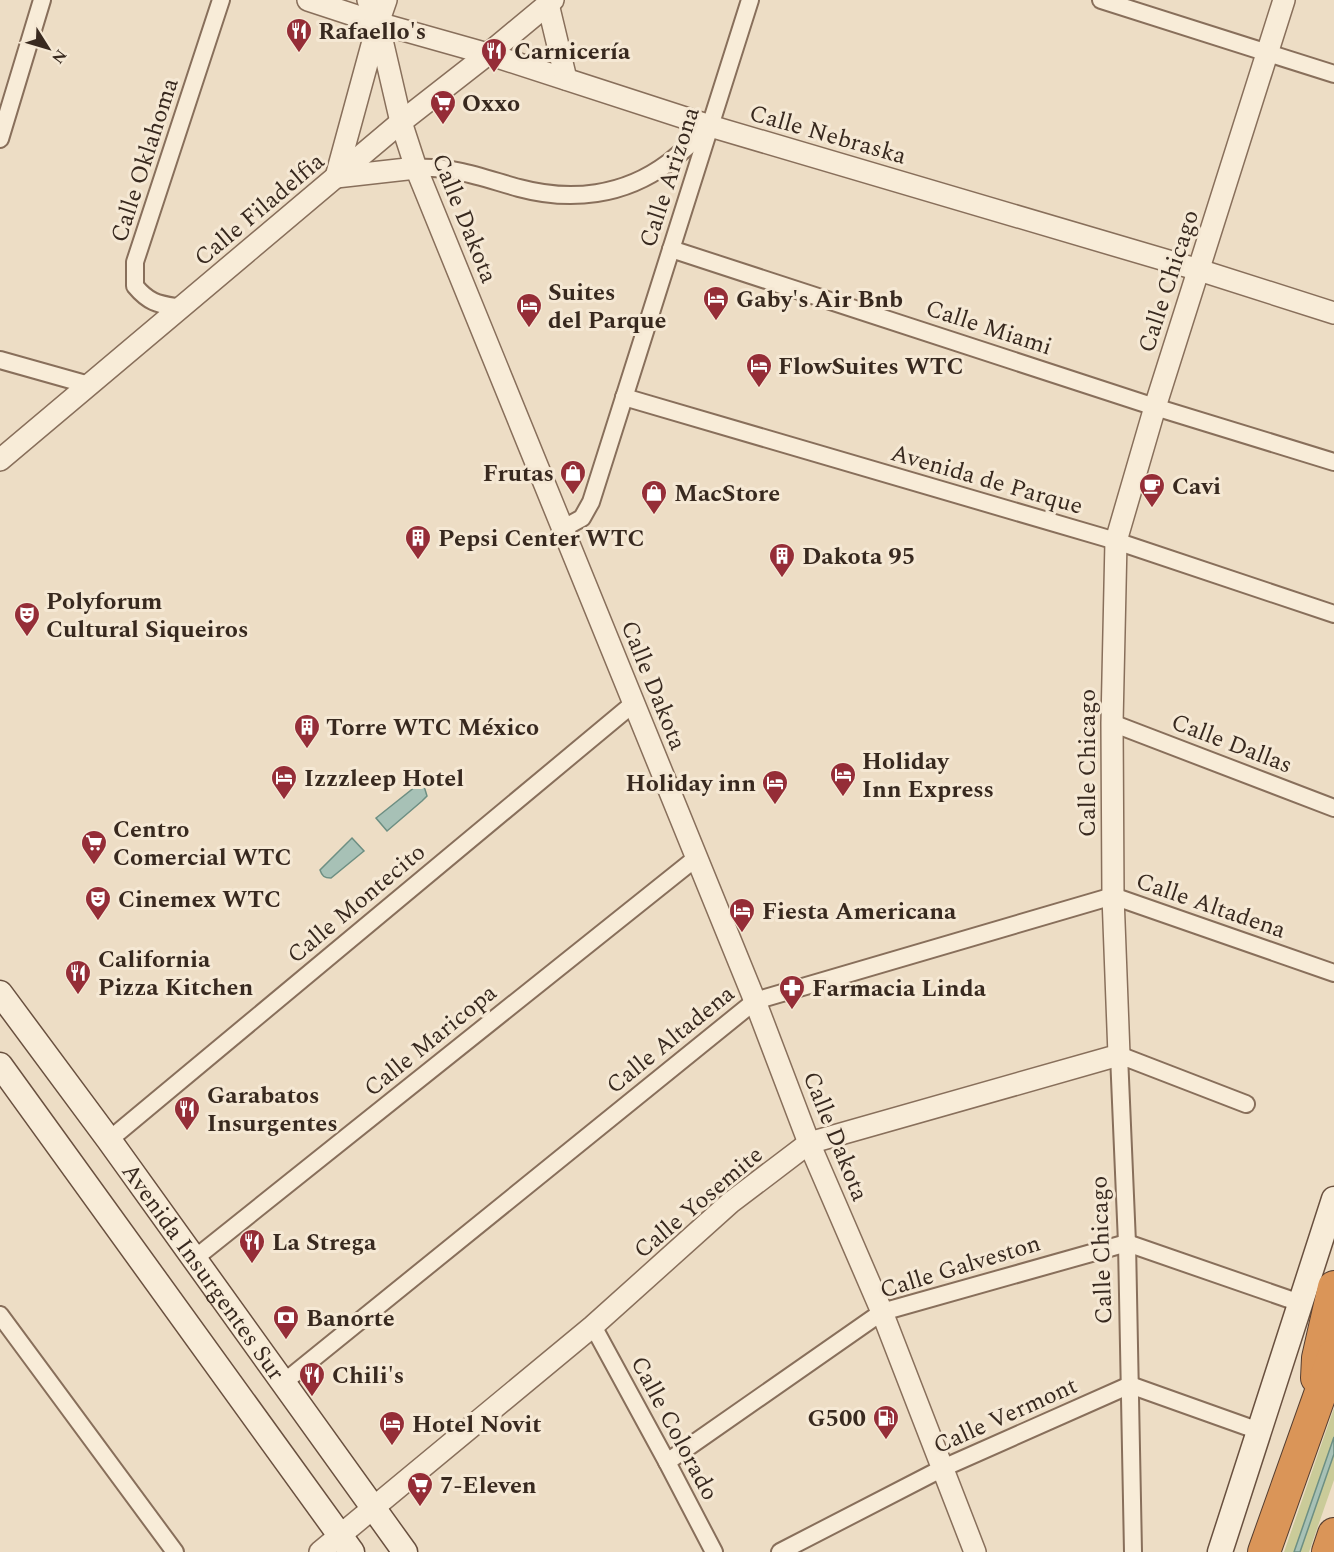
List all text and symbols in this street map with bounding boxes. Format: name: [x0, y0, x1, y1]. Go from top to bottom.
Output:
place label: Rafaello's: [318, 14, 426, 50]
restaurant icon: Rafaello's: [284, 16, 314, 54]
north arrow: [18, 18, 78, 78]
place label: Carnicería: [514, 34, 631, 70]
restaurant icon: Carnicería: [479, 36, 509, 74]
text: N: [46, 44, 73, 69]
street label: Calle Oklahoma: [101, 73, 189, 247]
place label: Oxxo: [462, 86, 520, 122]
supermarket icon: Oxxo: [428, 88, 458, 126]
street label: Calle Nebraska: [745, 95, 911, 175]
street label: Calle Arizona: [630, 102, 710, 252]
street label: Calle Filadelfia: [186, 144, 333, 275]
street label: Calle Dakota: [422, 148, 507, 289]
street label: Calle Chicago: [1129, 205, 1209, 357]
place label: Suites del Parque: [548, 275, 666, 339]
place label: Gaby's Air Bnb: [736, 282, 903, 318]
hotel icon: Gaby's Air Bnb: [701, 284, 731, 322]
hotel icon: Suites del Parque: [514, 291, 544, 329]
street label: Calle Miami: [921, 291, 1057, 365]
place label: FlowSuites WTC: [778, 349, 964, 385]
hotel icon: FlowSuites WTC: [744, 351, 774, 389]
street label: Avenida de Parque: [886, 435, 1087, 525]
place label: Frutas: [483, 456, 554, 492]
shop icon: Frutas: [558, 458, 588, 496]
place label: Cavi: [1172, 469, 1221, 505]
cafe icon: Cavi: [1137, 471, 1167, 509]
place label: MacStore: [674, 476, 780, 512]
shop icon: MacStore: [639, 478, 669, 516]
place label: Pepsi Center WTC: [438, 521, 645, 557]
building icon: Pepsi Center WTC: [403, 523, 433, 561]
place label: Dakota 95: [802, 539, 915, 575]
building icon: Dakota 95: [767, 541, 797, 579]
place label: Polyforum Cultural Siqueiros: [46, 584, 248, 648]
theatre icon: Polyforum Cultural Siqueiros: [12, 600, 42, 638]
street label: Calle Dakota: [611, 615, 696, 756]
street label: Calle Chicago: [1070, 689, 1106, 837]
street label: Calle Dallas: [1166, 704, 1297, 784]
place label: Torre WTC México: [326, 710, 539, 746]
building icon: Torre WTC México: [292, 712, 322, 750]
place label: Holiday Inn Express: [862, 744, 994, 808]
hotel icon: Holiday Inn Express: [828, 760, 858, 798]
place label: Izzzleep Hotel: [304, 761, 464, 797]
hotel icon: Izzzleep Hotel: [269, 763, 299, 801]
place label: Holiday inn: [626, 766, 756, 802]
hotel icon: Holiday inn: [760, 768, 790, 806]
place label: Centro Comercial WTC: [113, 812, 292, 876]
supermarket icon: Centro Comercial WTC: [79, 828, 109, 866]
street label: Calle Montecito: [279, 835, 434, 973]
street label: Calle Altadena: [1131, 863, 1291, 949]
place label: Cinemex WTC: [118, 882, 281, 918]
theatre icon: Cinemex WTC: [83, 884, 113, 922]
place label: Fiesta Americana: [762, 894, 957, 930]
hotel icon: Fiesta Americana: [727, 896, 757, 934]
place label: California Pizza Kitchen: [98, 942, 253, 1006]
restaurant icon: California Pizza Kitchen: [63, 958, 93, 996]
place label: Farmacia Linda: [812, 971, 987, 1007]
pharmacy icon: Farmacia Linda: [777, 973, 807, 1011]
street label: Calle Maricopa: [356, 975, 505, 1106]
street label: Calle Altadena: [599, 976, 743, 1103]
street label: Calle Dakota: [793, 1066, 878, 1207]
place label: Garabatos Insurgentes: [207, 1078, 338, 1142]
restaurant icon: Garabatos Insurgentes: [172, 1094, 202, 1132]
street label: Calle Yosemite: [626, 1138, 771, 1268]
street label: Avenida Insurgentes Sur: [112, 1156, 293, 1388]
street label: Calle Chicago: [1081, 1175, 1123, 1325]
place label: La Strega: [272, 1225, 377, 1261]
street label: Calle Galveston: [875, 1225, 1045, 1309]
restaurant icon: La Strega: [237, 1227, 267, 1265]
place label: Banorte: [306, 1301, 395, 1337]
bank icon: Banorte: [271, 1303, 301, 1341]
street label: Calle Colorado: [621, 1350, 727, 1507]
place label: Chili's: [332, 1358, 404, 1394]
restaurant icon: Chili's: [297, 1360, 327, 1398]
street label: Calle Vermont: [927, 1368, 1083, 1464]
place label: G500: [807, 1401, 866, 1437]
fuel station icon: G500: [871, 1403, 901, 1441]
place label: Hotel Novit: [412, 1407, 541, 1443]
hotel icon: Hotel Novit: [377, 1409, 407, 1447]
place label: 7-Eleven: [440, 1468, 537, 1504]
supermarket icon: 7-Eleven: [405, 1470, 435, 1508]

